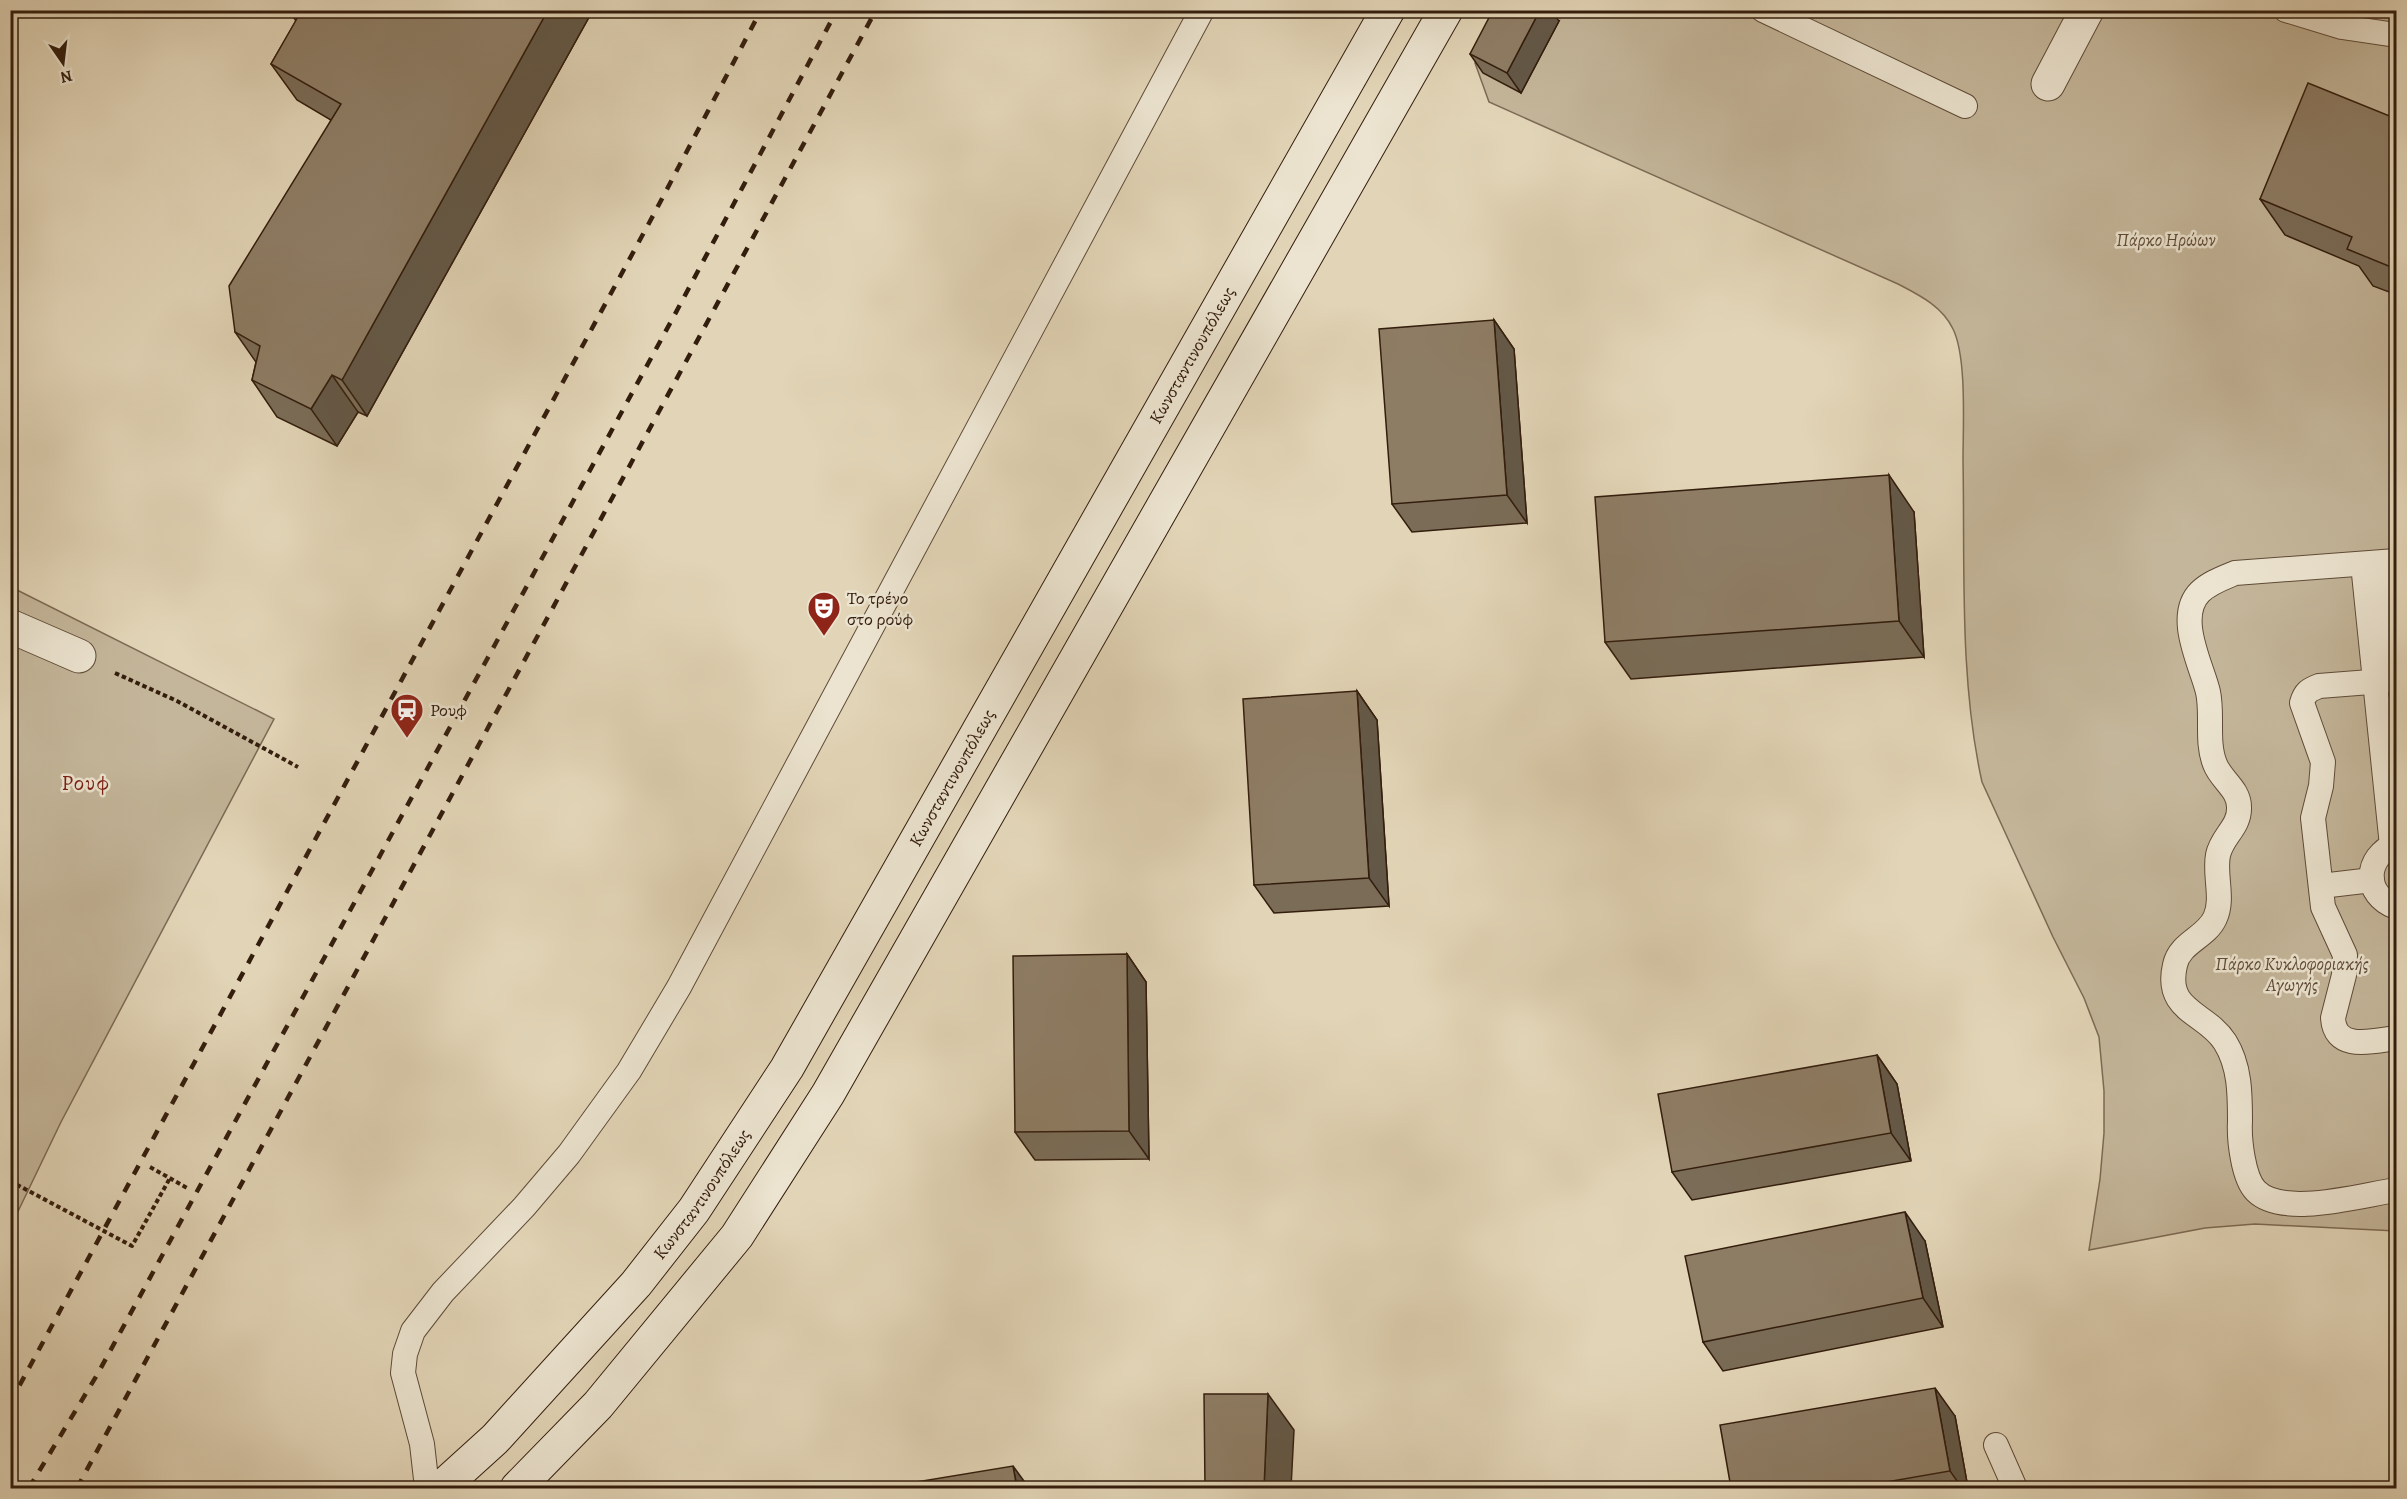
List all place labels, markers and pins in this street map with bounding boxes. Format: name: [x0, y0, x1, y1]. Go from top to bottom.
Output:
place label: Το τρένο στο ρούφ: [847, 586, 913, 631]
theatre icon: Το τρένο στο ρούφ: [806, 590, 842, 637]
station icon: Ρουφ: [389, 692, 425, 739]
place label: Ρουφ: [430, 698, 467, 722]

